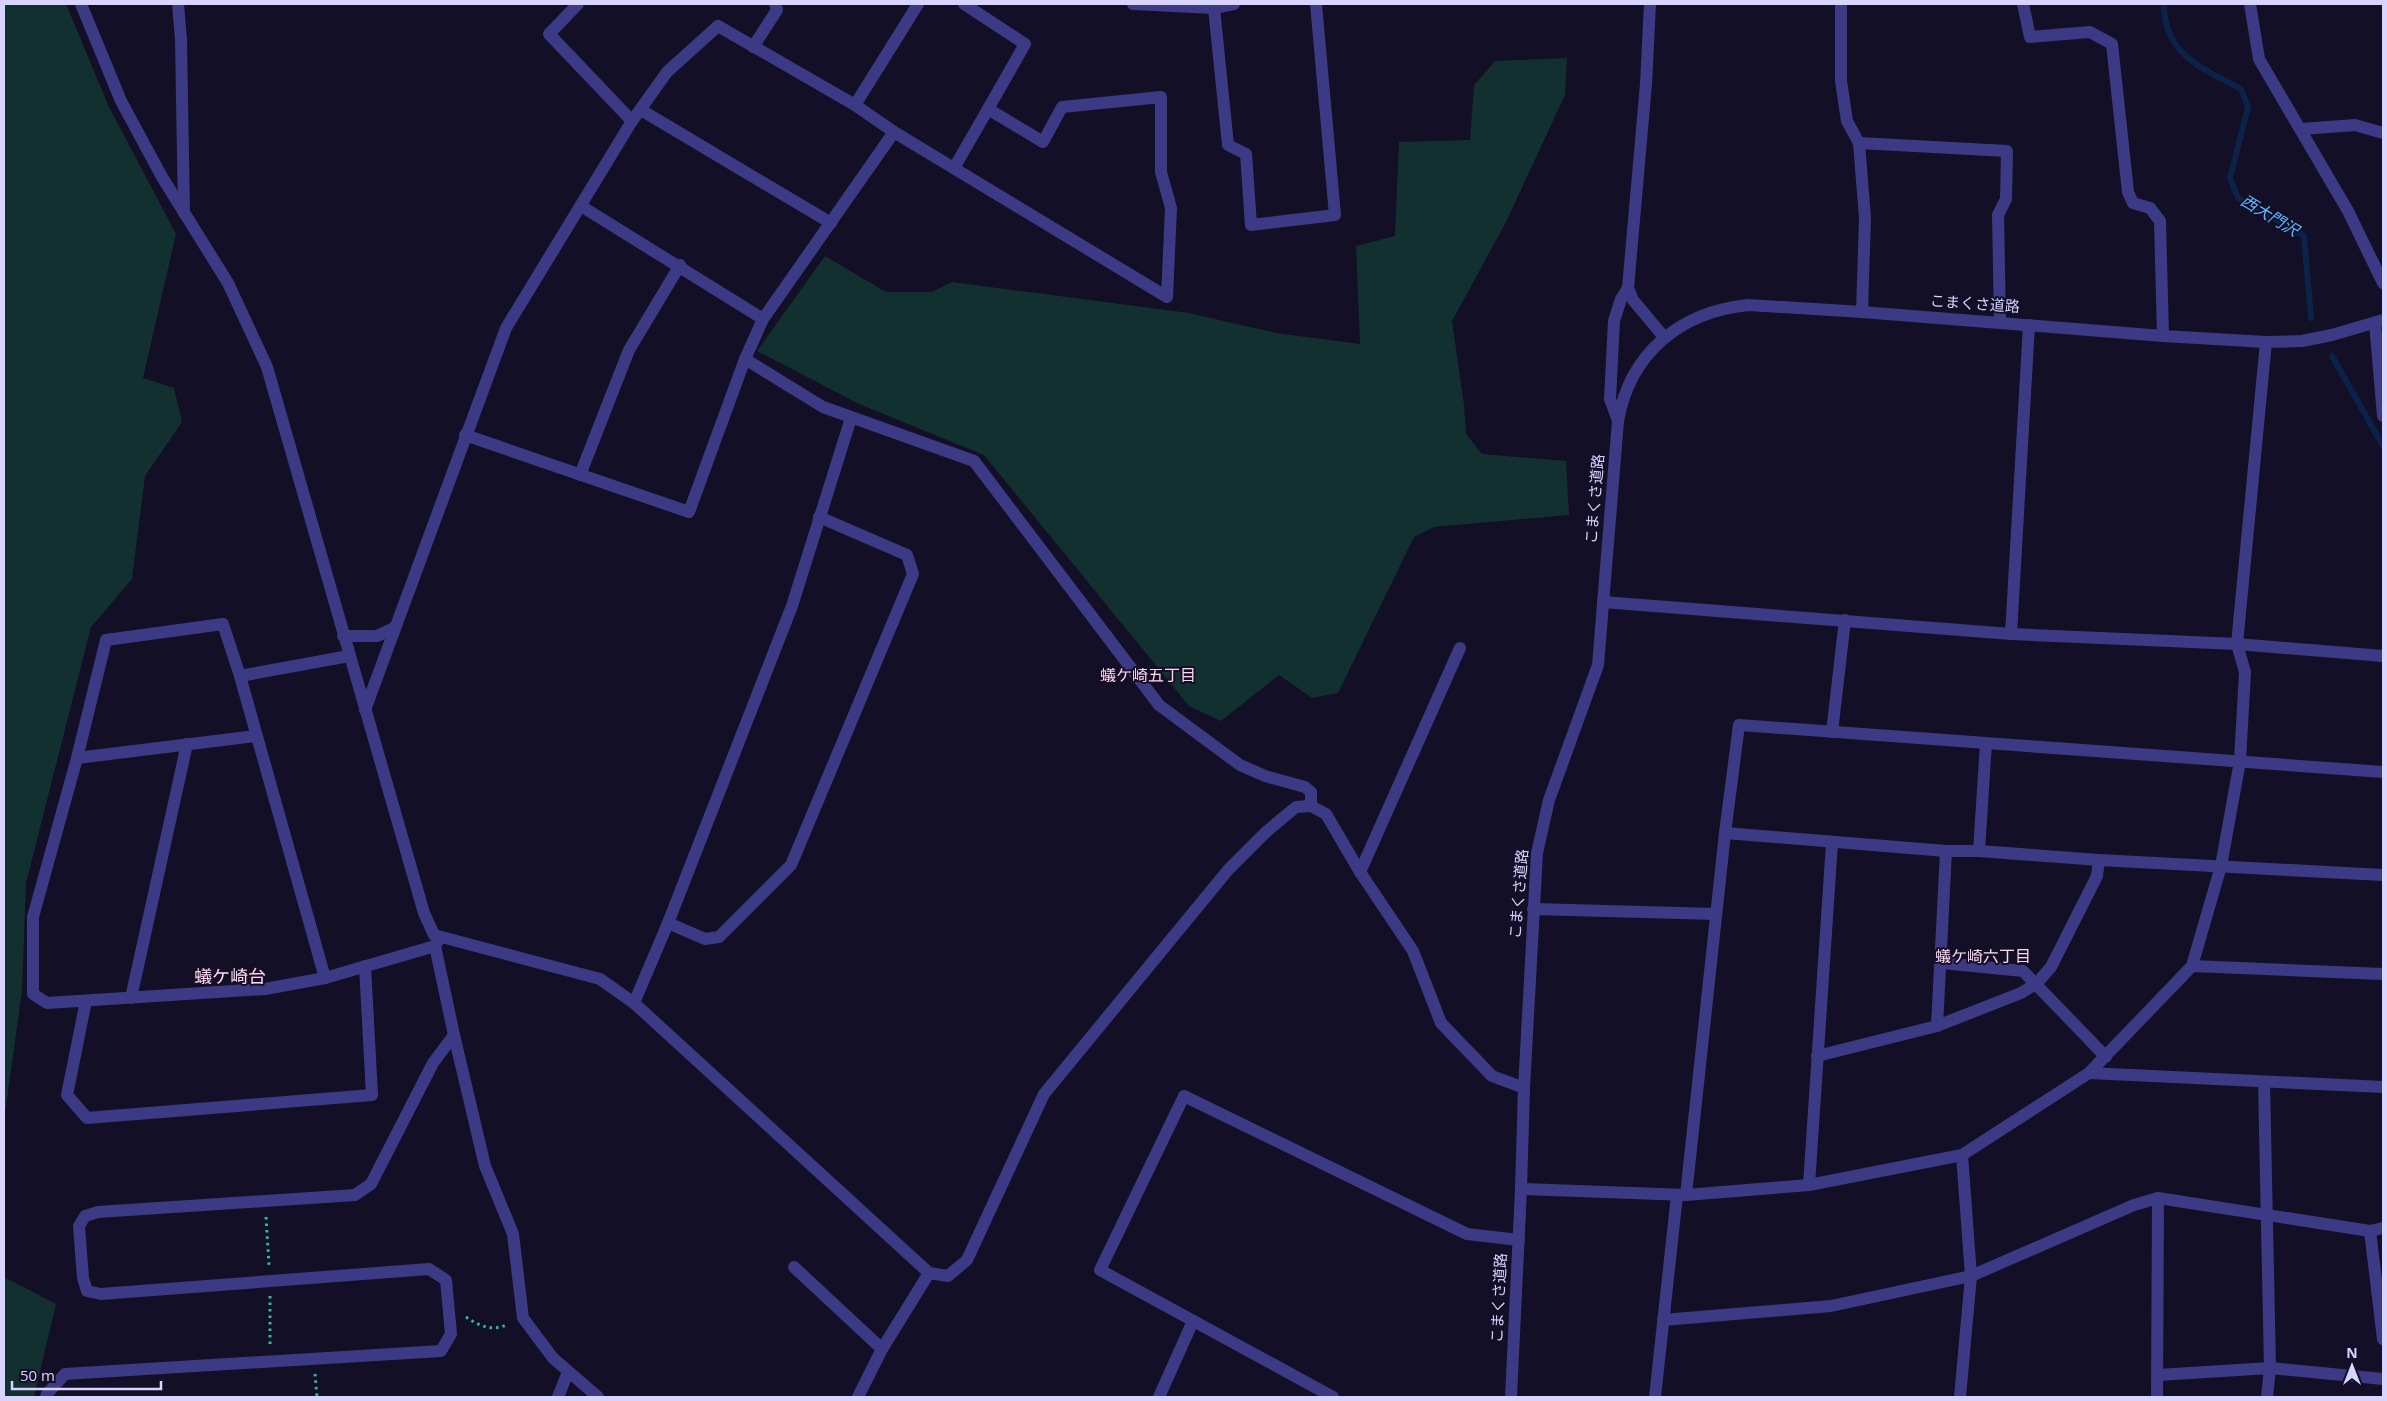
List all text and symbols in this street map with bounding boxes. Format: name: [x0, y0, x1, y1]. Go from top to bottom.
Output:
water label: 西大門沢: [2237, 189, 2305, 242]
street label: こまくさ道路: [1929, 290, 2021, 316]
street label: こまくさ道路: [1580, 453, 1608, 545]
district label: 蟻ケ崎五丁目: [1100, 664, 1196, 686]
street label: こまくさ道路: [1504, 848, 1532, 940]
district label: 蟻ケ崎六丁目: [1935, 945, 2031, 967]
district label: 蟻ケ崎台: [194, 964, 266, 988]
street label: こまくさ道路: [1486, 1252, 1510, 1343]
north arrow: [2327, 1341, 2377, 1391]
text: N: [2346, 1343, 2358, 1362]
scale bar: [12, 1358, 161, 1390]
text: 50 m: [20, 1365, 55, 1385]

